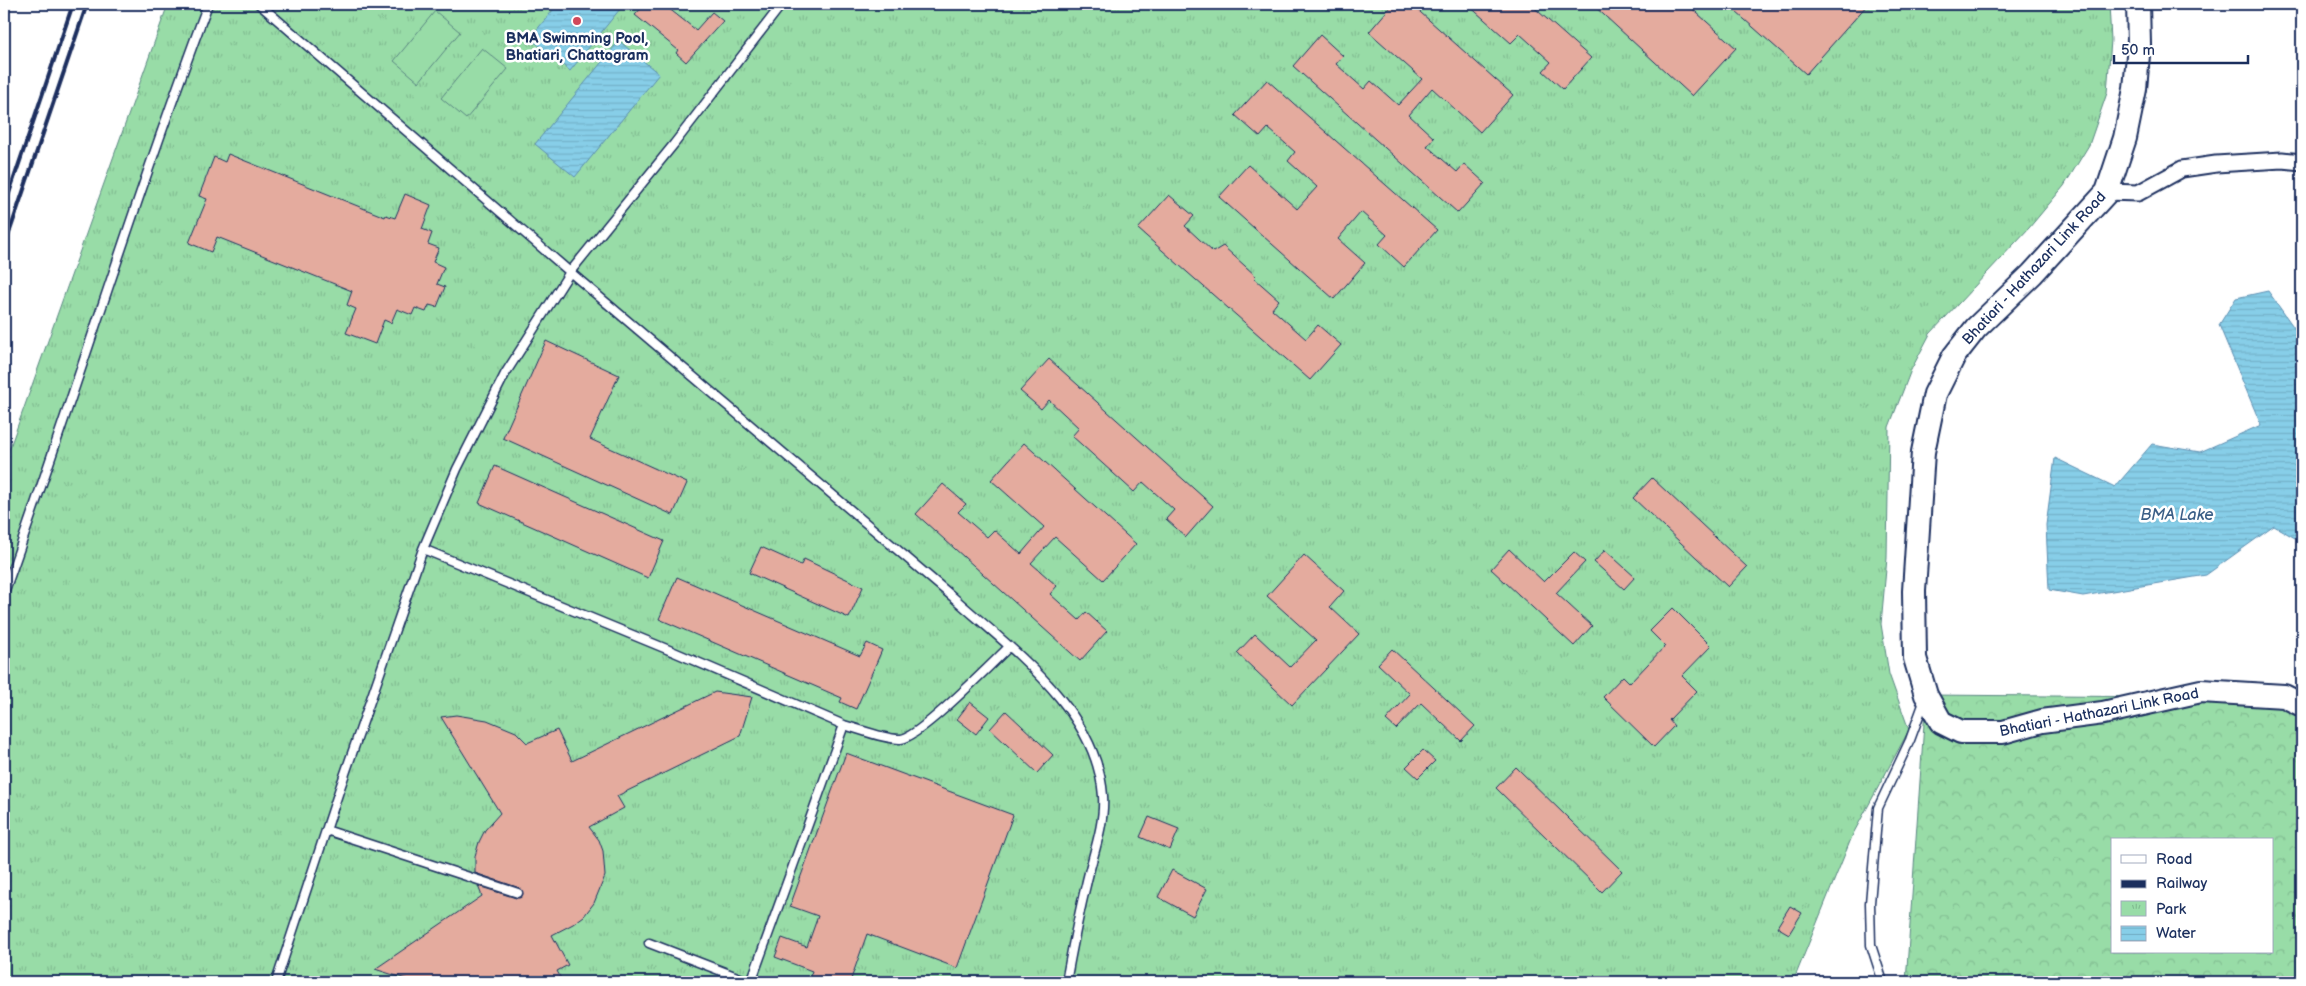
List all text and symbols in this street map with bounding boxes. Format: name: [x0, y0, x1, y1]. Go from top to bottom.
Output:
marker: BMA Swimming Pool, Bhatiari, Chattogram: [571, 15, 583, 27]
place label: BMA Swimming Pool, Bhatiari, Chattogram: [505, 29, 649, 65]
scale bar: [2114, 32, 2247, 64]
text: 50 m: [2121, 41, 2155, 60]
street label: Bhatiari - Hathazari Link Road: [1958, 188, 2110, 349]
water label: BMA Lake: [2140, 506, 2214, 525]
street label: Bhatiari - Hathazari Link Road: [1998, 684, 2200, 741]
legend: [2111, 838, 2274, 954]
text: Road: [2156, 850, 2192, 869]
text: Railway: [2156, 874, 2207, 893]
text: Park: [2156, 900, 2187, 919]
text: Water: [2156, 924, 2196, 943]

